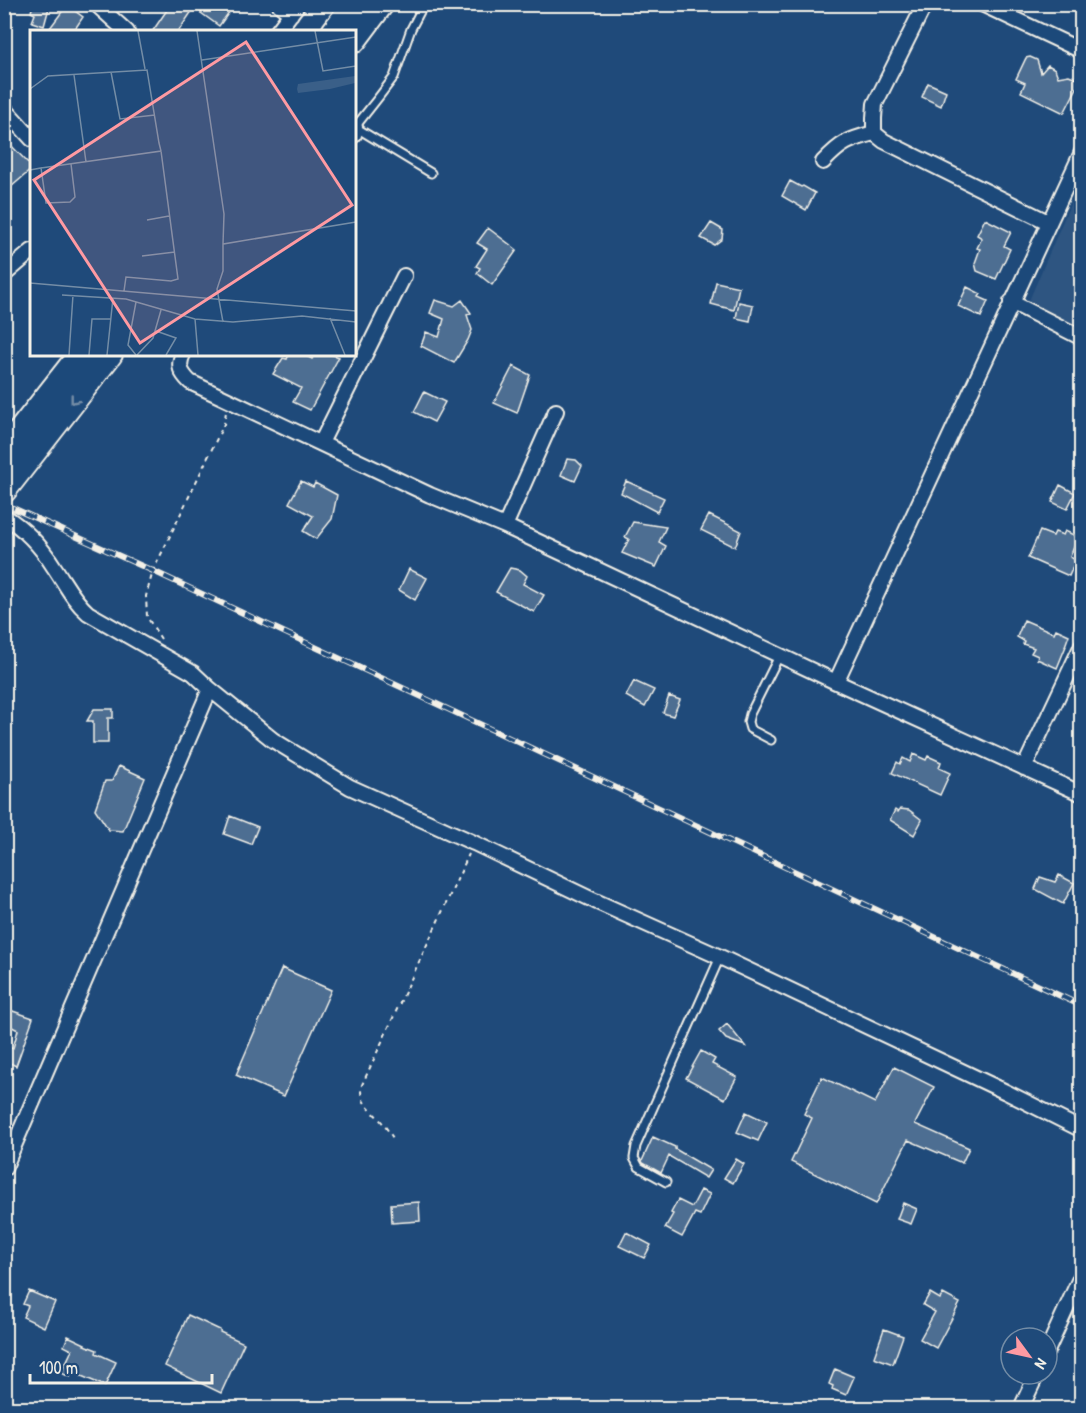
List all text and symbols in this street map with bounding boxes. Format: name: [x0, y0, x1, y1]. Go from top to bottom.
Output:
inset map: [30, 30, 356, 356]
one-way arrow: [71, 393, 82, 404]
north arrow: [999, 1326, 1059, 1386]
scale bar: [30, 1347, 212, 1385]
text: 100 m: [39, 1355, 78, 1380]
text: N: [1030, 1355, 1053, 1374]

